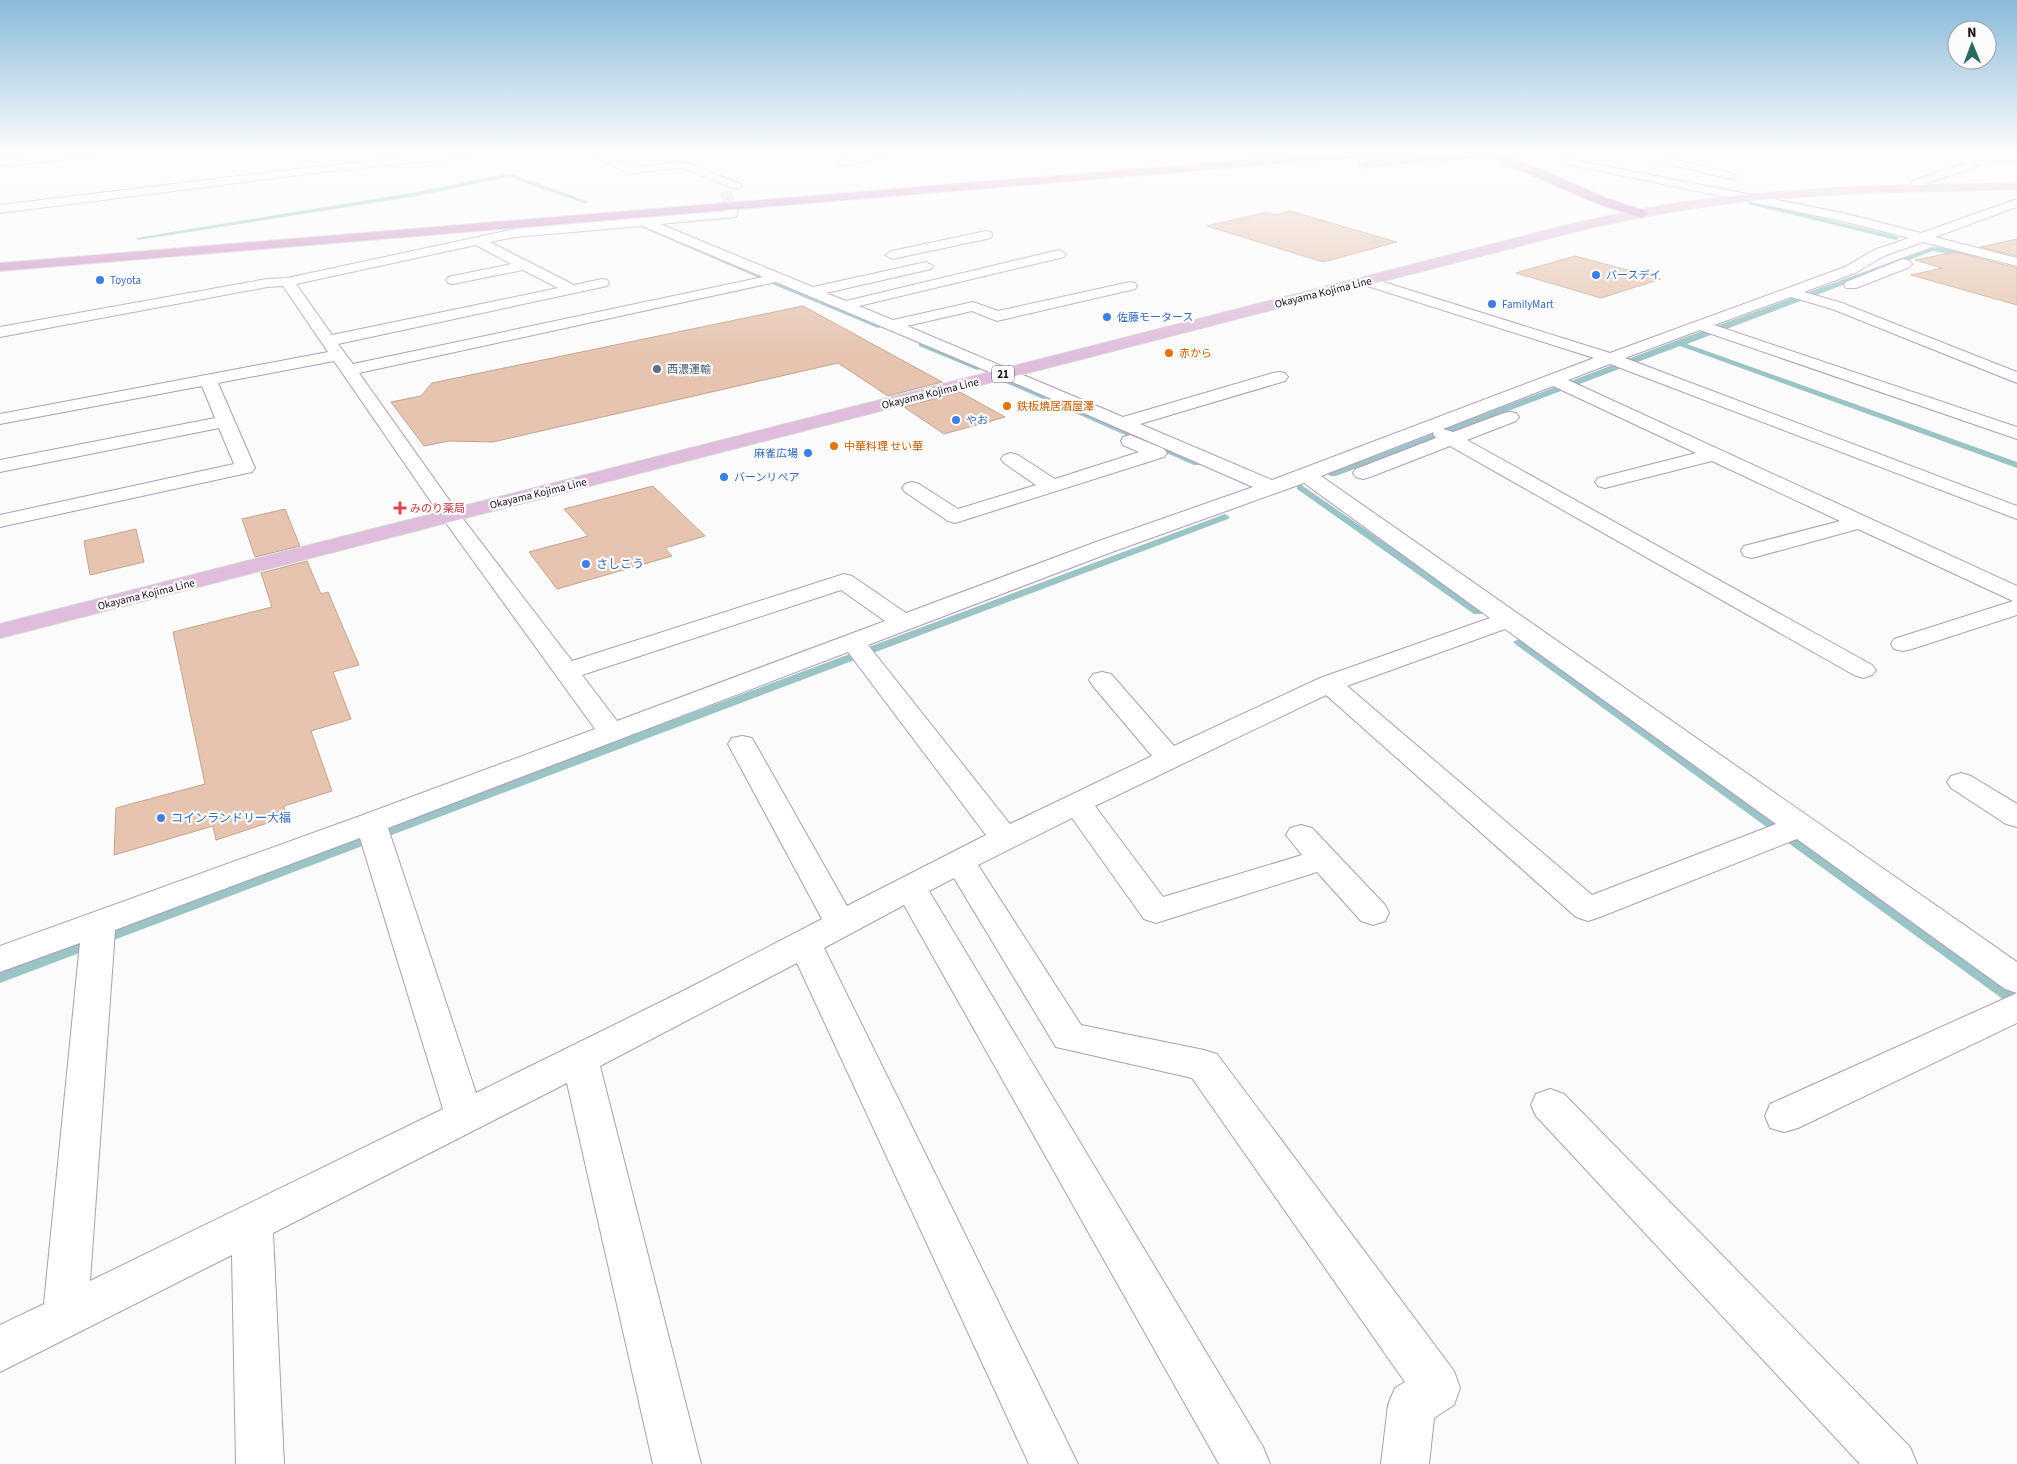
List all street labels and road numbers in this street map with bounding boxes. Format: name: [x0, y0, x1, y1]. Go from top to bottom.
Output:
street label: Okayama Kojima Line: [1273, 273, 1374, 312]
road number: 21: [992, 366, 1014, 382]
street label: Okayama Kojima Line: [880, 374, 981, 413]
street label: Okayama Kojima Line: [488, 474, 589, 513]
street label: Okayama Kojima Line: [96, 575, 197, 614]

